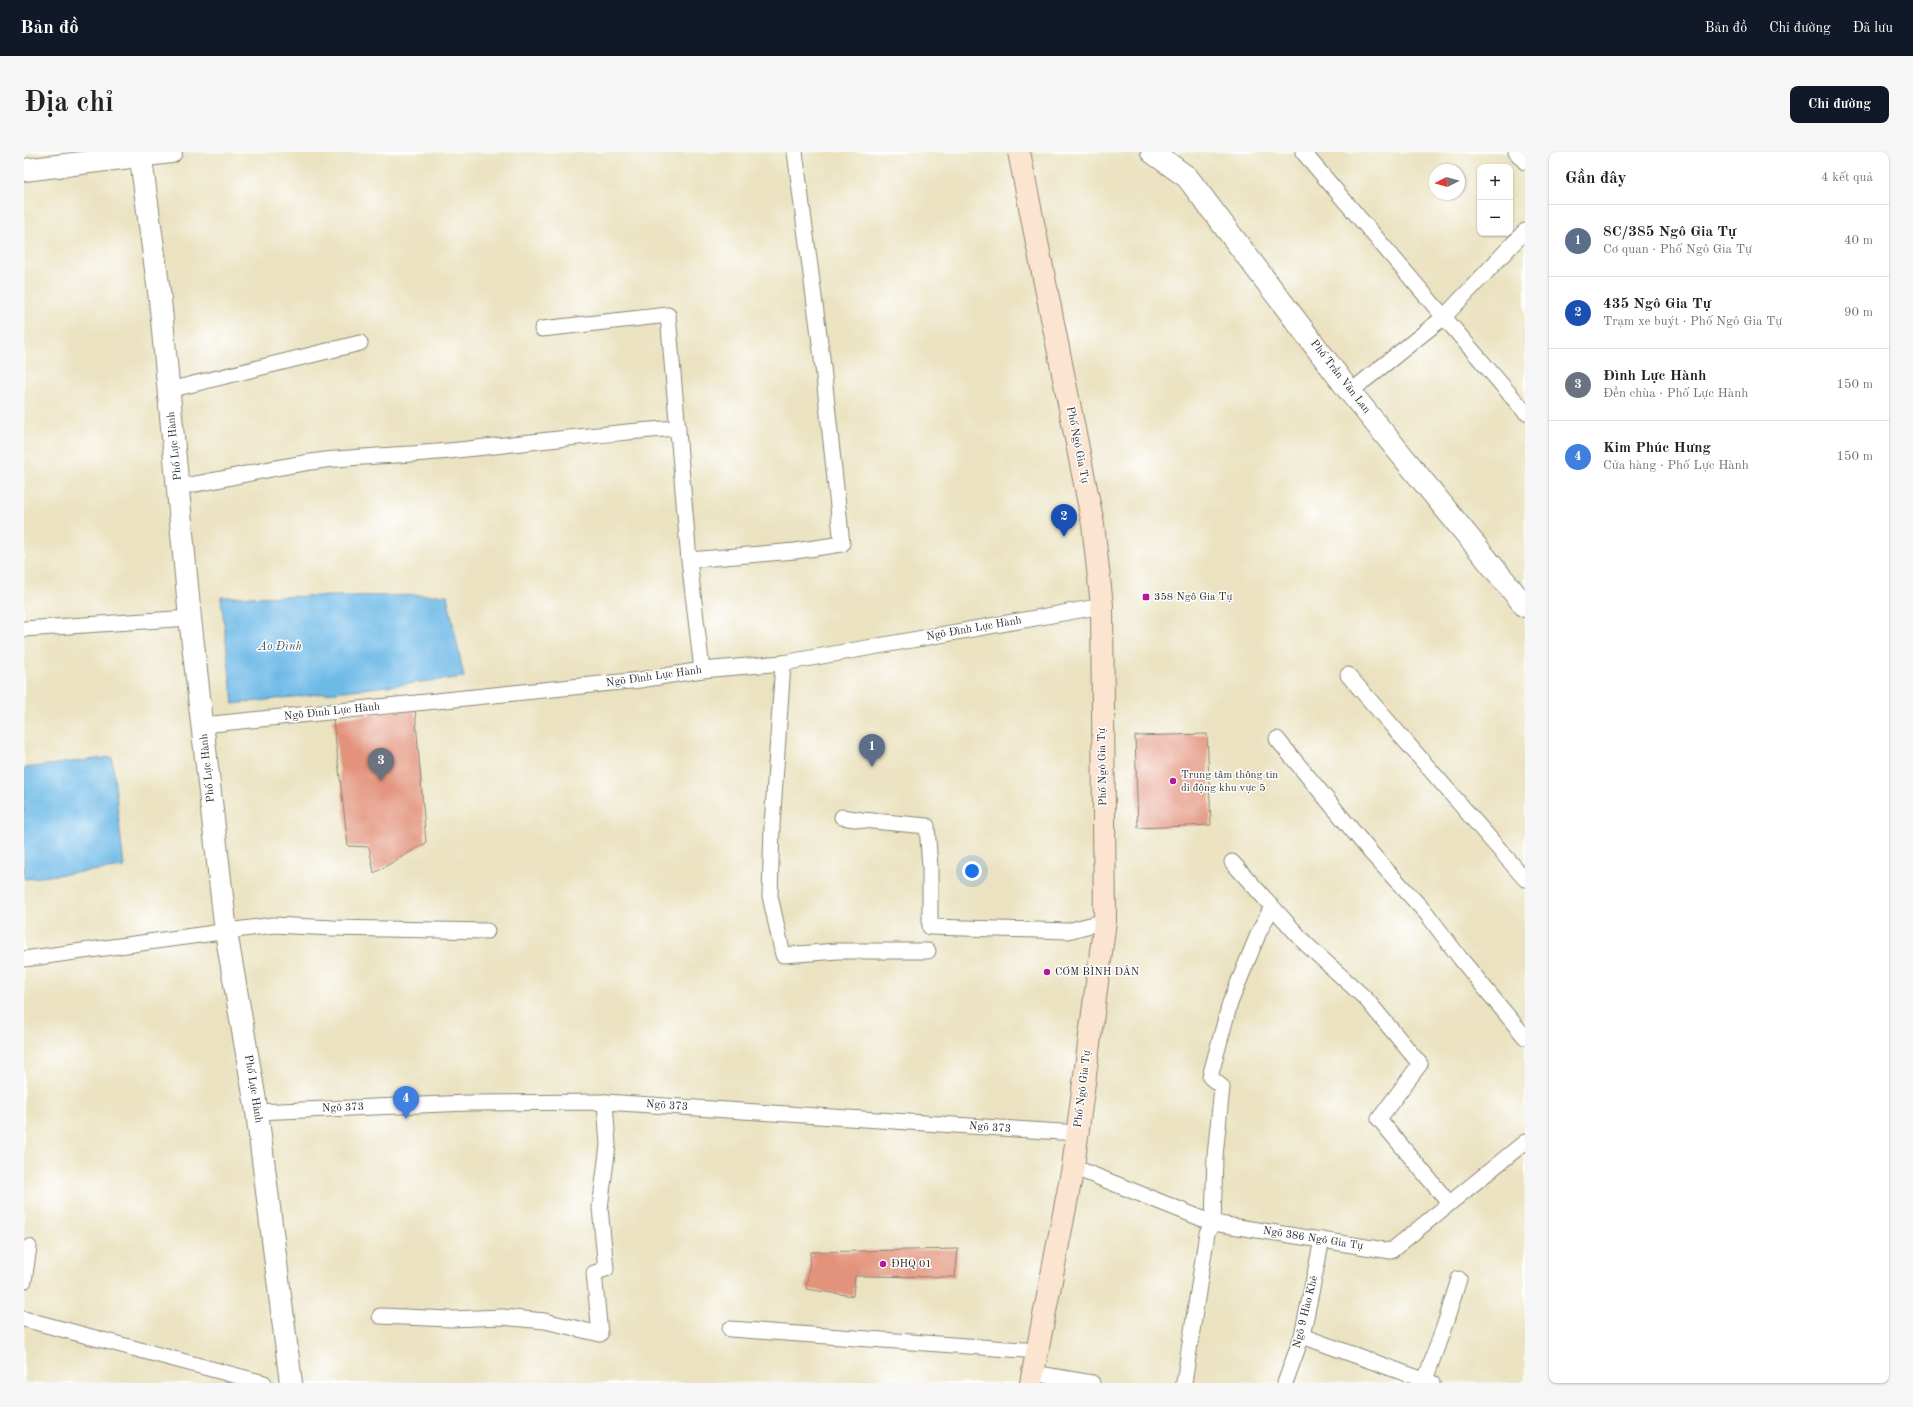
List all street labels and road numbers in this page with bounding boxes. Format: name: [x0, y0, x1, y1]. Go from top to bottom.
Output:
street label: Phố Trần Văn Lan: [1308, 338, 1373, 416]
street label: Phố Ngô Gia Tự: [1064, 405, 1091, 484]
street label: Phố Lực Hành: [165, 411, 184, 481]
street label: Ngõ Đình Lực Hành: [926, 615, 1022, 643]
street label: Ngõ Đình Lực Hành: [605, 665, 703, 689]
street label: Ngõ Đình Lực Hành: [283, 701, 381, 723]
street label: Phố Ngô Gia Tự: [1096, 728, 1109, 806]
street label: Phố Lực Hành: [198, 733, 217, 803]
street label: Phố Ngô Gia Tự: [1072, 1049, 1093, 1128]
street label: Phố Lực Hành: [242, 1054, 265, 1124]
street label: Ngõ 373: [646, 1099, 688, 1113]
street label: Ngõ 373: [322, 1102, 364, 1114]
street label: Ngõ 373: [969, 1121, 1011, 1135]
street label: Ngõ 386 Ngô Gia Tự: [1262, 1226, 1364, 1252]
street label: Ngõ 9 Hào Khê: [1292, 1275, 1320, 1349]

